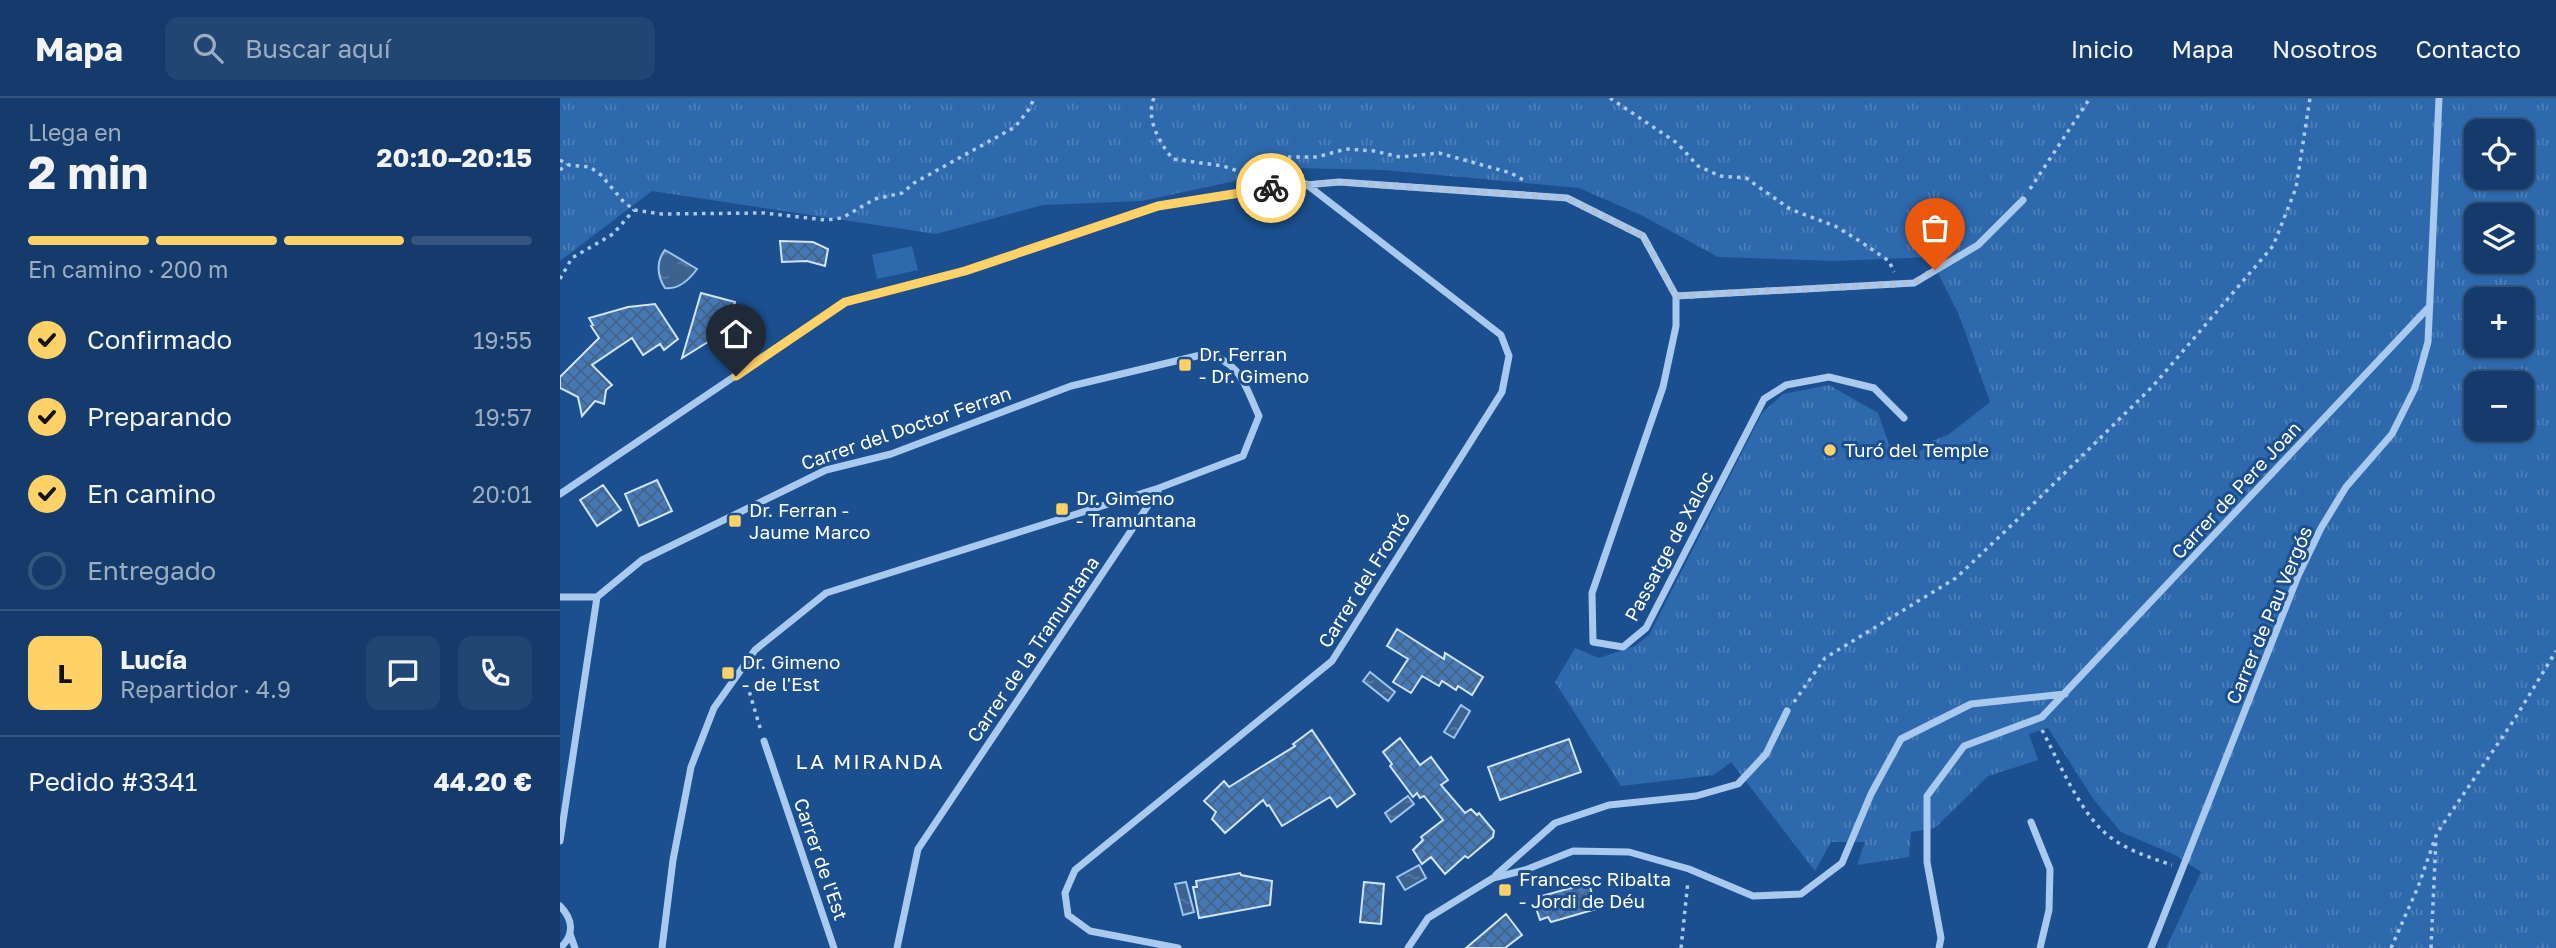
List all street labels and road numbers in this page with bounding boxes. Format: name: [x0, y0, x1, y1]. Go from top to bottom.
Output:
street label: Carrer del Doctor Ferran: [798, 381, 1014, 474]
street label: Carrer de Pere Joan: [2166, 416, 2305, 563]
street label: Passatge de Xaloc: [1619, 467, 1718, 625]
street label: Carrer del Frontó: [1313, 508, 1415, 652]
street label: Carrer de Pau Vergós: [2221, 522, 2316, 707]
street label: Carrer de la Tramuntana: [962, 551, 1103, 746]
street label: Carrer de l'Est: [790, 795, 853, 923]

